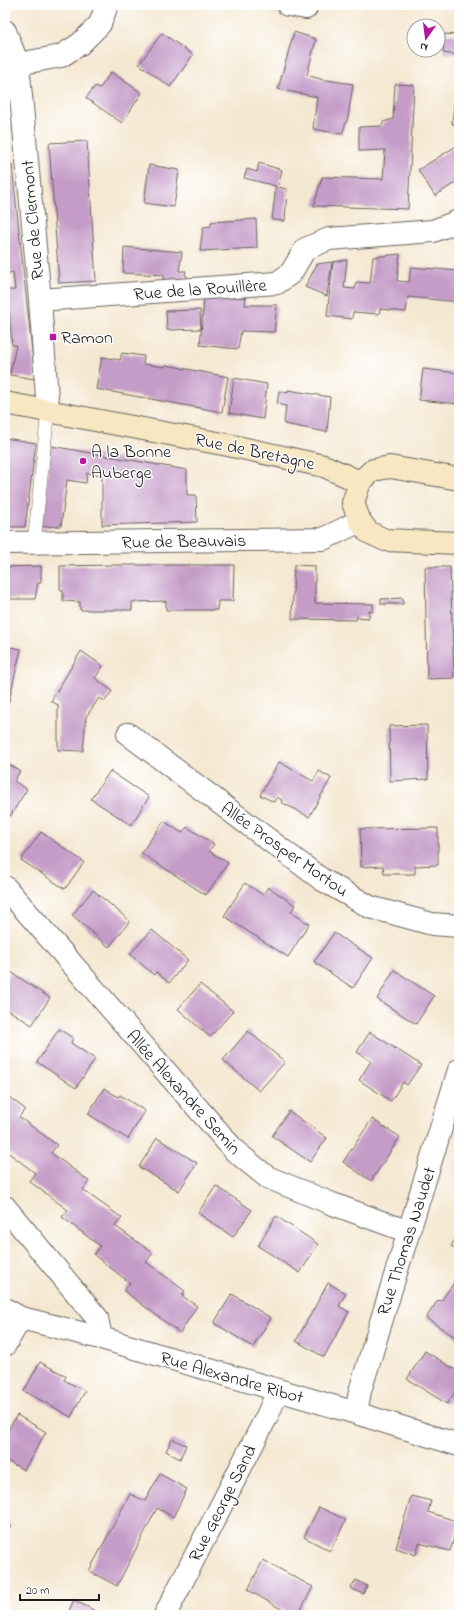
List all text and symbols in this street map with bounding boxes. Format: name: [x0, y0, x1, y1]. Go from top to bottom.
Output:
north arrow: [406, 18, 446, 58]
text: N: [418, 38, 429, 55]
street label: Rue de Clermont: [16, 159, 52, 281]
street label: Rue de la Rouillère: [133, 273, 268, 309]
place label: Ramon: [61, 326, 113, 352]
marker: Ramon: [48, 332, 58, 342]
street label: Rue de Bretagne: [192, 428, 318, 480]
place label: A la Bonne Auberge: [91, 440, 172, 488]
marker: A la Bonne Auberge: [78, 456, 88, 466]
street label: Rue de Beauvais: [121, 529, 247, 557]
street label: Allée Prosper Mortou: [215, 797, 353, 904]
street label: Allée Alexandre Semin: [119, 1025, 246, 1162]
street label: Rue Thomas Naudet: [372, 1164, 444, 1319]
street label: Rue Alexandre Ribot: [157, 1346, 306, 1412]
street label: Rue George Sand: [183, 1441, 265, 1567]
scale bar: [20, 1576, 99, 1602]
text: 20 m: [26, 1582, 49, 1600]

